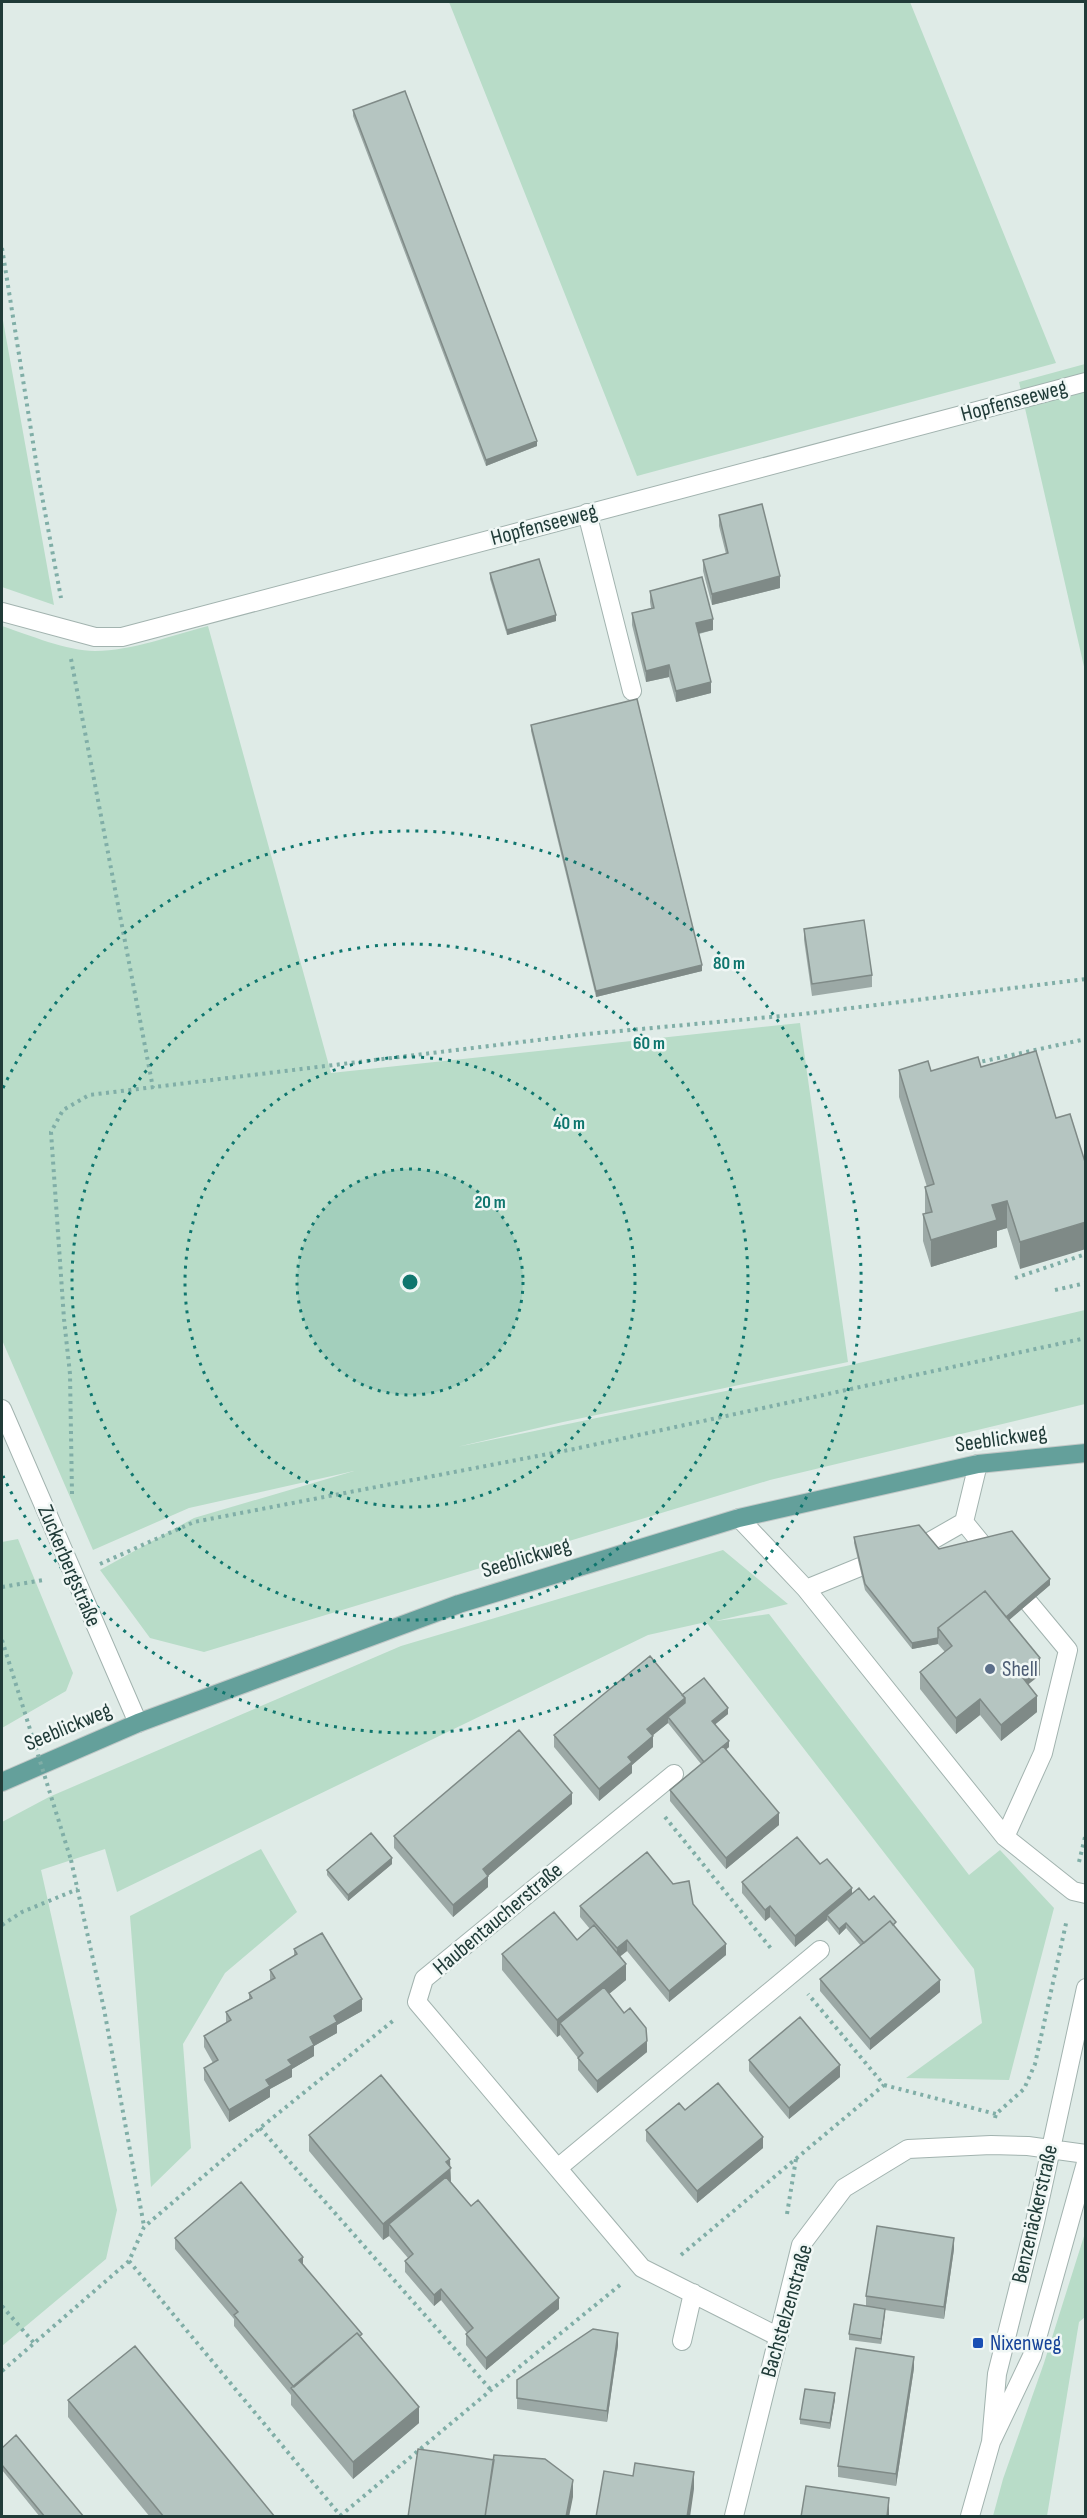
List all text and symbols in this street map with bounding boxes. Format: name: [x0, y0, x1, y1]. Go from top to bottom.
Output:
street label: Hopfenseeweg: [958, 374, 1070, 428]
street label: Hopfenseeweg: [488, 498, 600, 552]
text: 80 m: [713, 953, 745, 974]
text: 60 m: [633, 1033, 665, 1054]
text: 40 m: [553, 1113, 585, 1134]
text: 20 m: [474, 1192, 506, 1213]
centre of rings: [400, 1272, 420, 1292]
street label: Seeblickweg: [954, 1419, 1049, 1459]
street label: Zuckerbergstraße: [31, 1501, 107, 1631]
street label: Seeblickweg: [478, 1532, 574, 1584]
place label: Shell: [1002, 1656, 1038, 1683]
marker: Shell: [983, 1662, 997, 1676]
street label: Seeblickweg: [20, 1697, 116, 1757]
street label: Haubentaucherstraße: [428, 1857, 568, 1981]
street label: Benzenäckerstraße: [1006, 2142, 1064, 2286]
street label: Bachstelzenstraße: [755, 2241, 819, 2381]
place label: Nixenweg: [990, 2330, 1062, 2357]
marker: Nixenweg: [971, 2336, 985, 2350]

